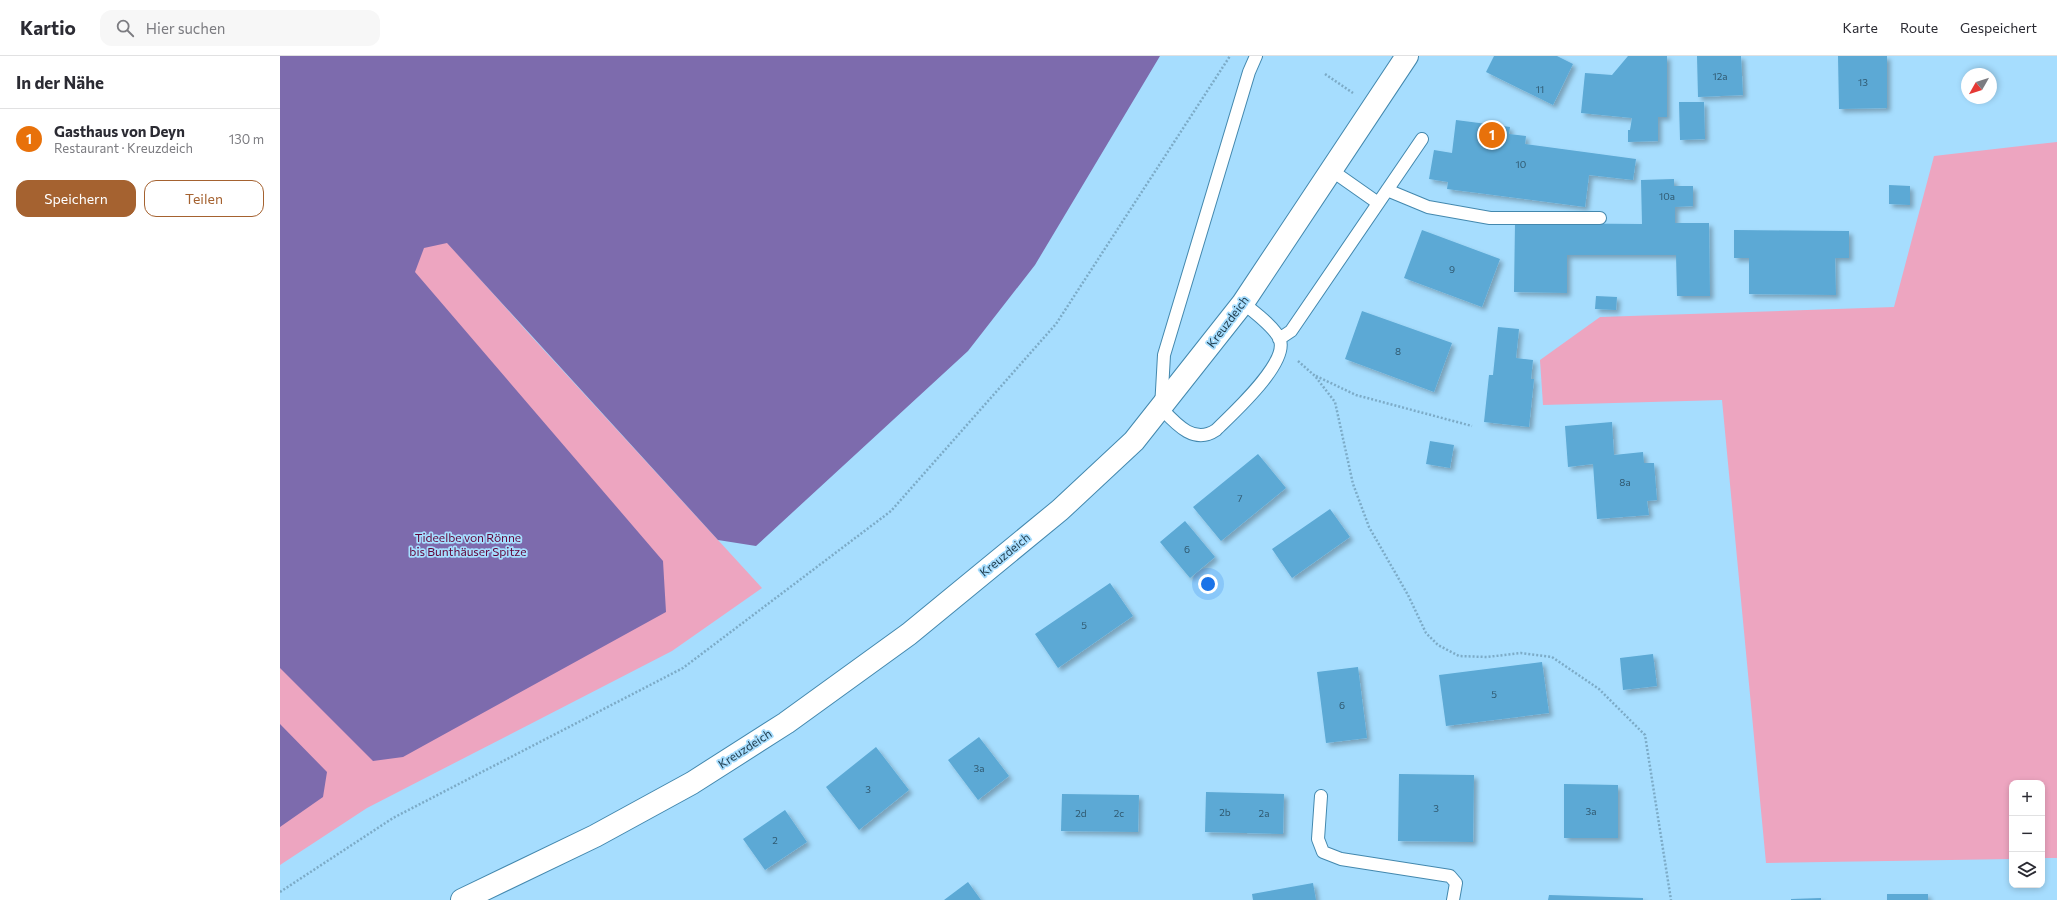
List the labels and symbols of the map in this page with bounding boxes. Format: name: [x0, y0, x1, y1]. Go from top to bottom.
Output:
north arrow: [1961, 68, 1997, 104]
house number: 12a: [1712, 70, 1728, 82]
house number: 13: [1858, 76, 1868, 88]
house number: 11: [1536, 83, 1544, 95]
pin: 1: [1479, 120, 1505, 150]
house number: 10: [1516, 158, 1526, 170]
house number: 10a: [1659, 190, 1675, 202]
house number: 9: [1449, 263, 1455, 275]
street label: Kreuzdeich: [1203, 293, 1251, 350]
house number: 8: [1395, 345, 1401, 357]
house number: 8a: [1619, 476, 1631, 488]
house number: 7: [1237, 492, 1243, 504]
park label: Tideelbe von Rönne bis Bunthäuser Spitze: [409, 530, 527, 558]
street label: Kreuzdeich: [976, 530, 1032, 579]
house number: 6: [1184, 543, 1190, 555]
your location: [1198, 574, 1218, 594]
house number: 5: [1081, 619, 1087, 631]
house number: 5: [1491, 688, 1497, 700]
house number: 6: [1339, 699, 1345, 711]
street label: Kreuzdeich: [715, 726, 774, 771]
house number: 3a: [974, 762, 984, 774]
house number: 3: [865, 783, 871, 795]
house number: 3: [1433, 802, 1439, 814]
house number: 3a: [1586, 805, 1596, 817]
house number: 2b: [1219, 806, 1231, 818]
house number: 2d: [1075, 807, 1087, 819]
house number: 2c: [1114, 807, 1124, 819]
house number: 2a: [1259, 807, 1269, 819]
house number: 2: [772, 834, 778, 846]

